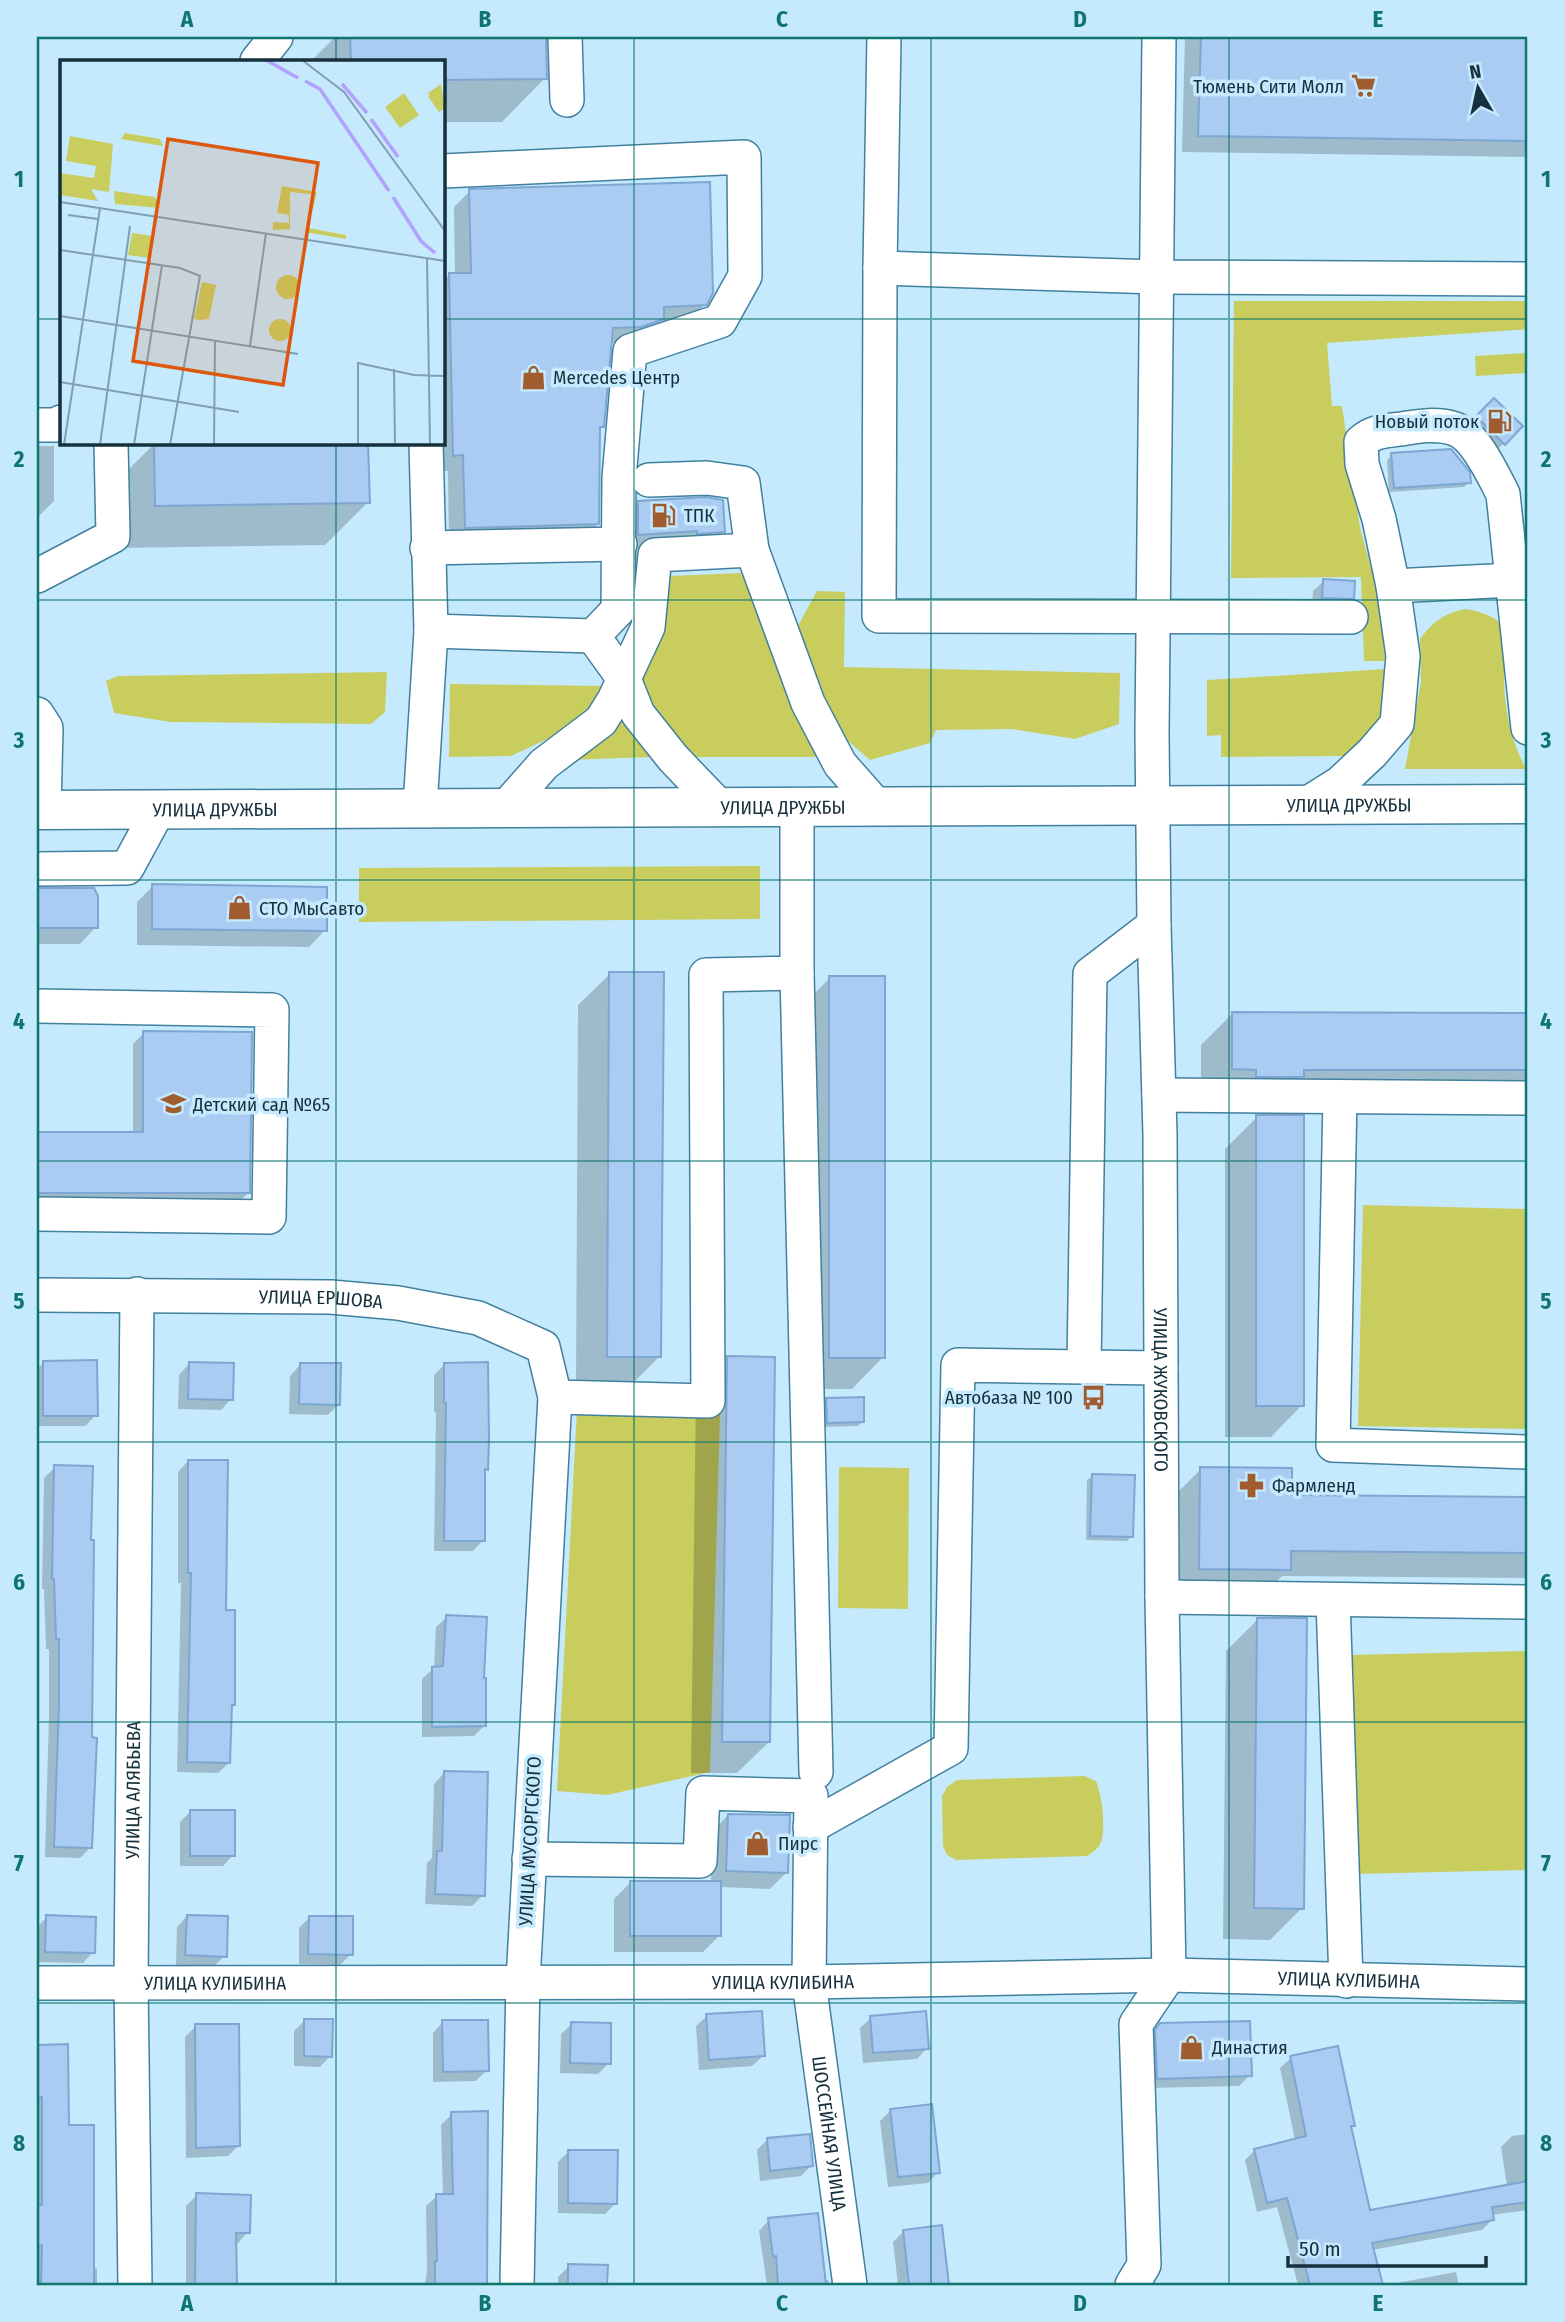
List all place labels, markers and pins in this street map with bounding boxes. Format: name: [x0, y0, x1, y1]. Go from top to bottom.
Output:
supermarket icon: Тюмень Сити Молл: [1350, 72, 1378, 100]
place label: Тюмень Сити Молл: [1193, 75, 1344, 98]
shop icon: Mercedes Центр: [519, 363, 547, 391]
place label: Mercedes Центр: [553, 366, 680, 389]
fuel station icon: Новый поток: [1485, 407, 1513, 435]
place label: Новый поток: [1375, 410, 1479, 433]
fuel station icon: ТПК: [650, 501, 678, 529]
place label: ТПК: [684, 504, 714, 527]
shop icon: СТО МыСавто: [225, 894, 253, 922]
place label: СТО МыСавто: [259, 897, 364, 920]
school or university icon: Детский сад №65: [159, 1090, 187, 1118]
place label: Детский сад №65: [192, 1093, 330, 1116]
bus stop icon: Автобаза № 100: [1079, 1383, 1107, 1411]
place label: Автобаза № 100: [945, 1386, 1073, 1409]
pharmacy icon: Фармленд: [1238, 1471, 1266, 1499]
place label: Фармленд: [1272, 1474, 1356, 1497]
shop icon: Пирс: [744, 1829, 772, 1857]
place label: Пирс: [778, 1832, 818, 1855]
shop icon: Династия: [1178, 2033, 1206, 2061]
place label: Династия: [1211, 2036, 1288, 2059]

